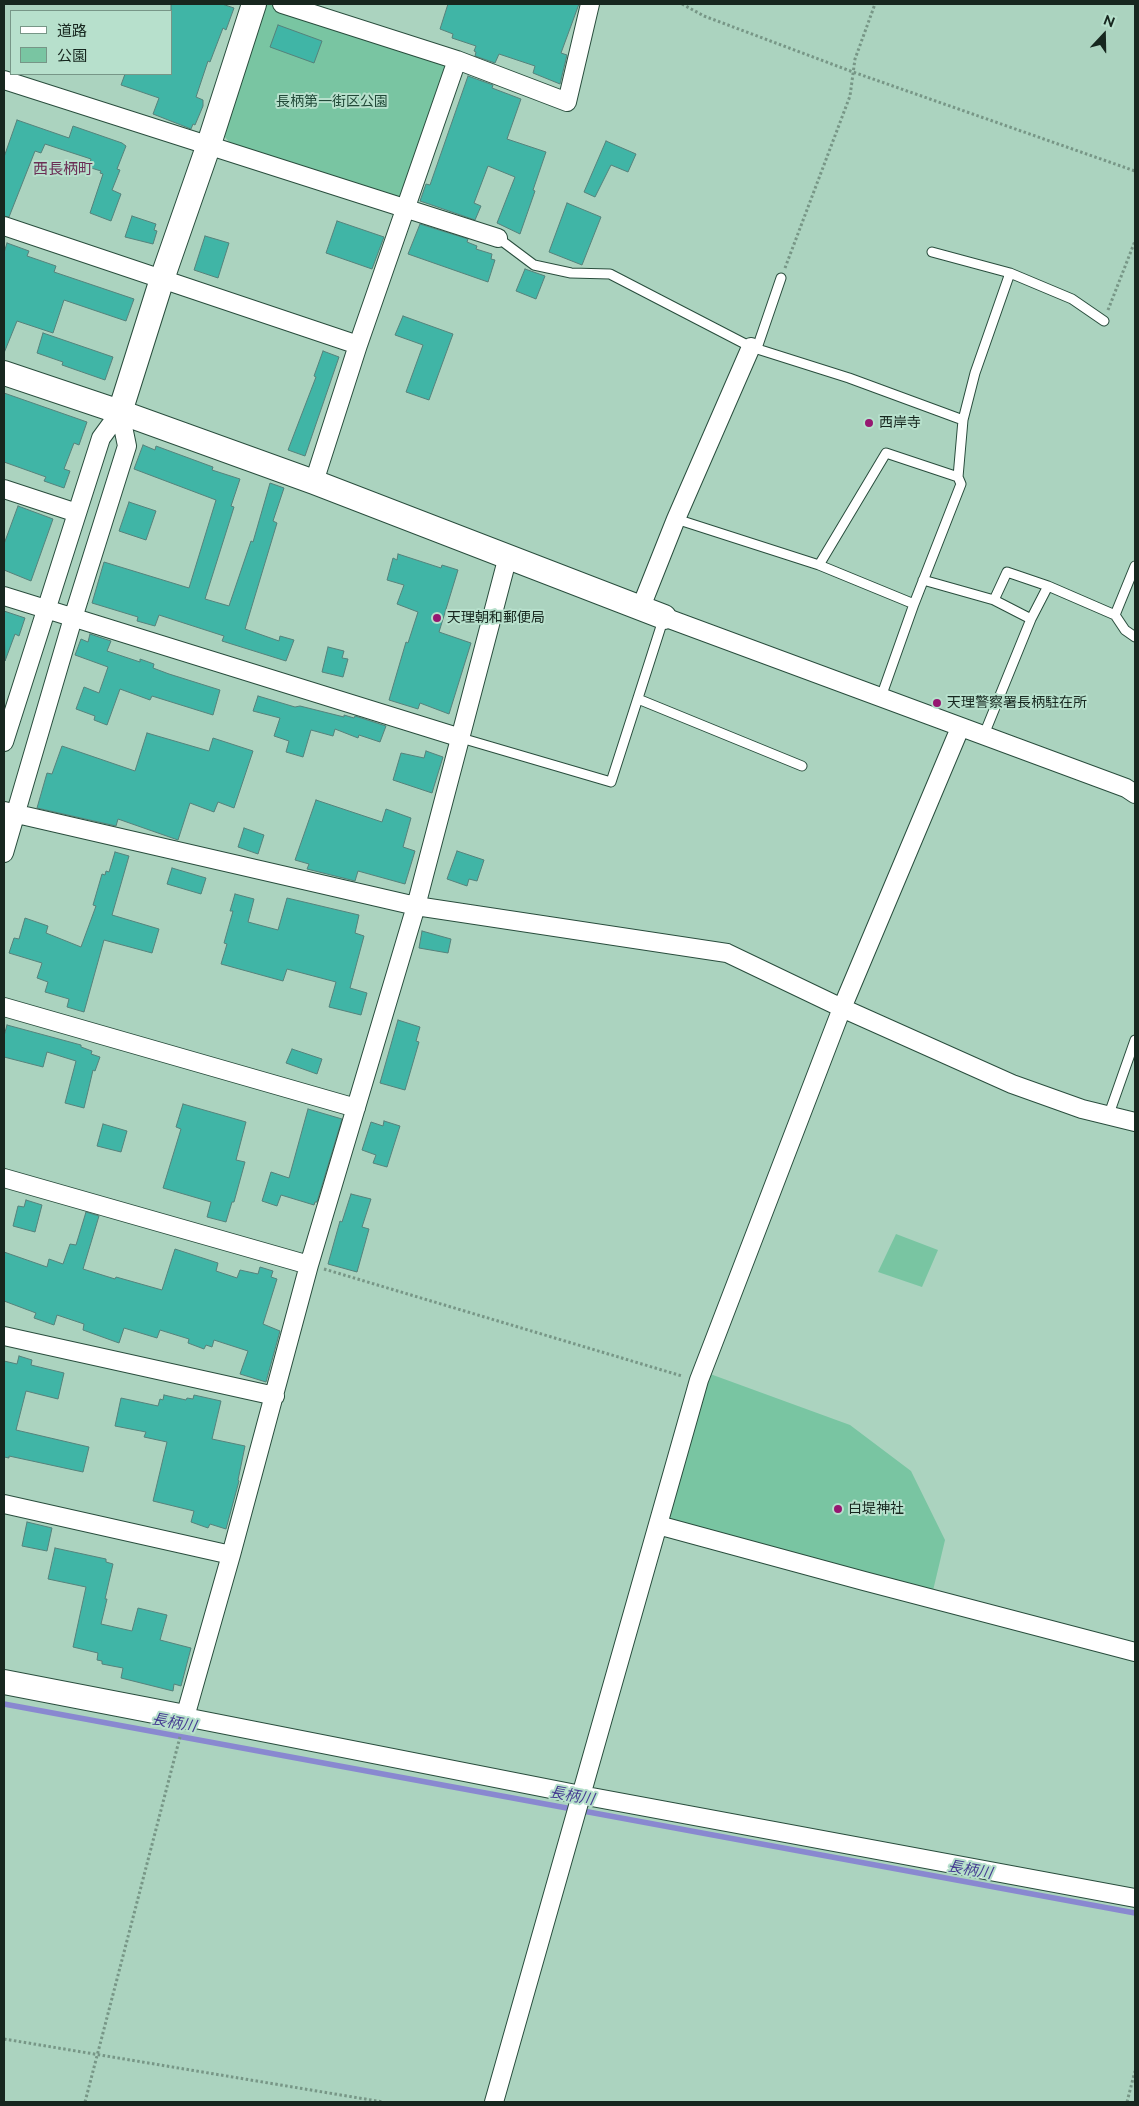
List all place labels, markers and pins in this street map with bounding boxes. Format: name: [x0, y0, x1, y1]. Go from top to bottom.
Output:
place label: 西岸寺: [879, 415, 921, 431]
marker: 西岸寺: [863, 417, 875, 429]
place label: 天理朝和郵便局: [447, 610, 545, 626]
marker: 天理朝和郵便局: [431, 612, 443, 624]
place label: 天理警察署長柄駐在所: [947, 695, 1087, 711]
marker: 天理警察署長柄駐在所: [931, 697, 943, 709]
place label: 白堤神社: [848, 1501, 904, 1517]
marker: 白堤神社: [832, 1503, 844, 1515]

